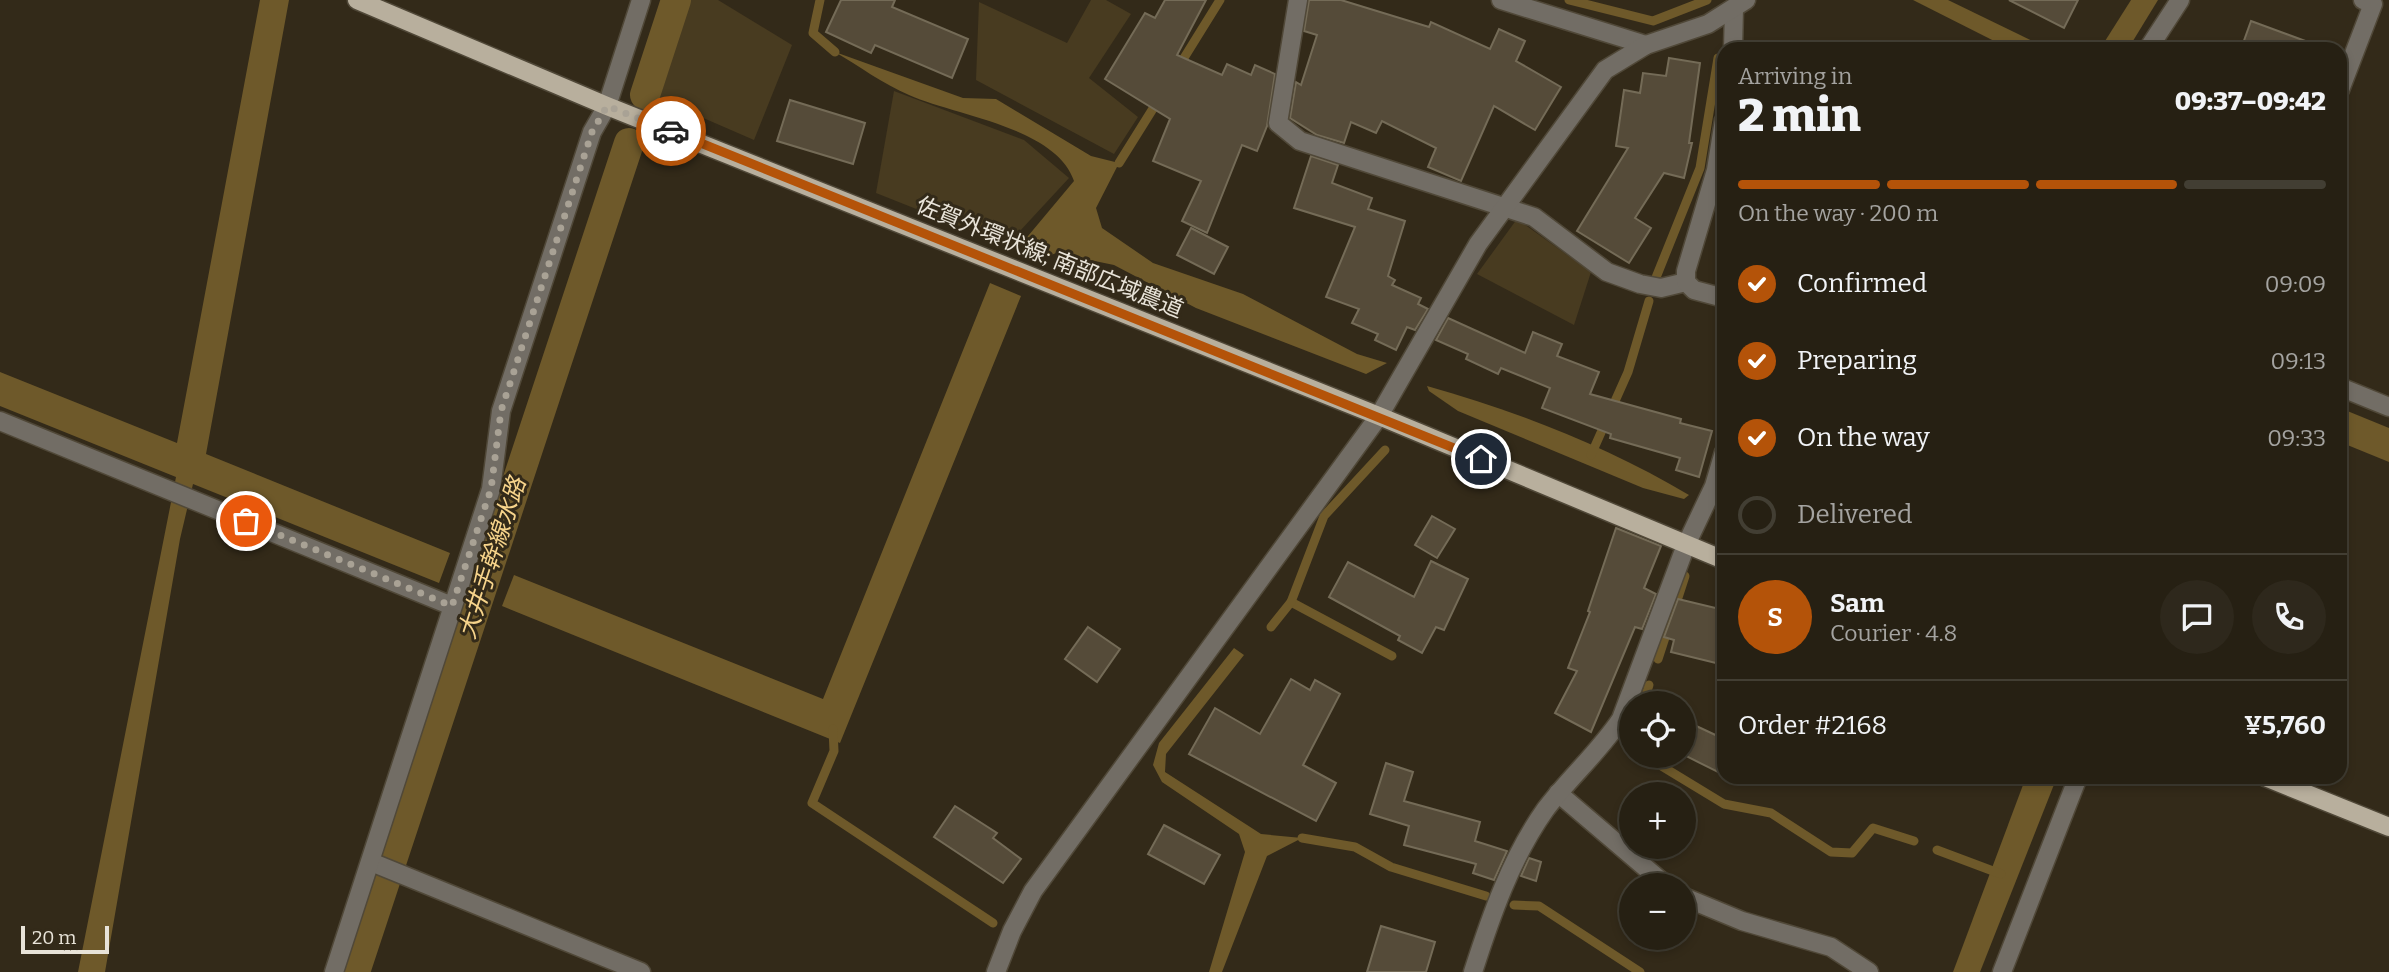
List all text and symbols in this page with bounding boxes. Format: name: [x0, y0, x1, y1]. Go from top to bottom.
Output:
text: Arriving in: [1738, 62, 1852, 90]
text: 09:37–09:42: [2175, 86, 2326, 117]
text: 2 min: [1738, 88, 1861, 143]
courier: [636, 96, 706, 166]
icon: car: [652, 112, 690, 150]
street label: 佐賀外環状線; 南部広域農道: [912, 191, 1188, 323]
text: On the way · 200 m: [1738, 199, 1938, 227]
icon: check: [1738, 265, 1776, 303]
text: Confirmed: [1797, 268, 1927, 299]
text: 09:09: [2265, 270, 2326, 298]
icon: check: [1738, 342, 1776, 380]
text: Preparing: [1797, 345, 1917, 376]
text: 09:13: [2270, 347, 2326, 375]
icon: check: [1738, 419, 1776, 457]
text: On the way: [1797, 422, 1930, 453]
text: 09:33: [2267, 424, 2326, 452]
pin: [1451, 429, 1511, 489]
icon: home: [1462, 440, 1500, 478]
water label: 大井手幹線水路: [453, 472, 532, 642]
pin: [216, 491, 276, 551]
text: Delivered: [1797, 499, 1912, 530]
icon: bag: [227, 502, 265, 540]
button: chat: [2160, 580, 2234, 654]
button: phone: [2252, 580, 2326, 654]
text: Sam: [1830, 588, 1885, 619]
text: S: [1767, 602, 1783, 633]
text: Courier · 4.8: [1830, 619, 1957, 647]
map controls: [1619, 691, 1696, 950]
button: locate: [1619, 691, 1696, 768]
text: Order #2168: [1738, 710, 1887, 741]
text: ¥5,760: [2244, 710, 2326, 741]
button: +: [1619, 782, 1696, 859]
button: −: [1619, 873, 1696, 950]
scale bar: [21, 923, 108, 955]
text: 20 m: [32, 926, 76, 949]

